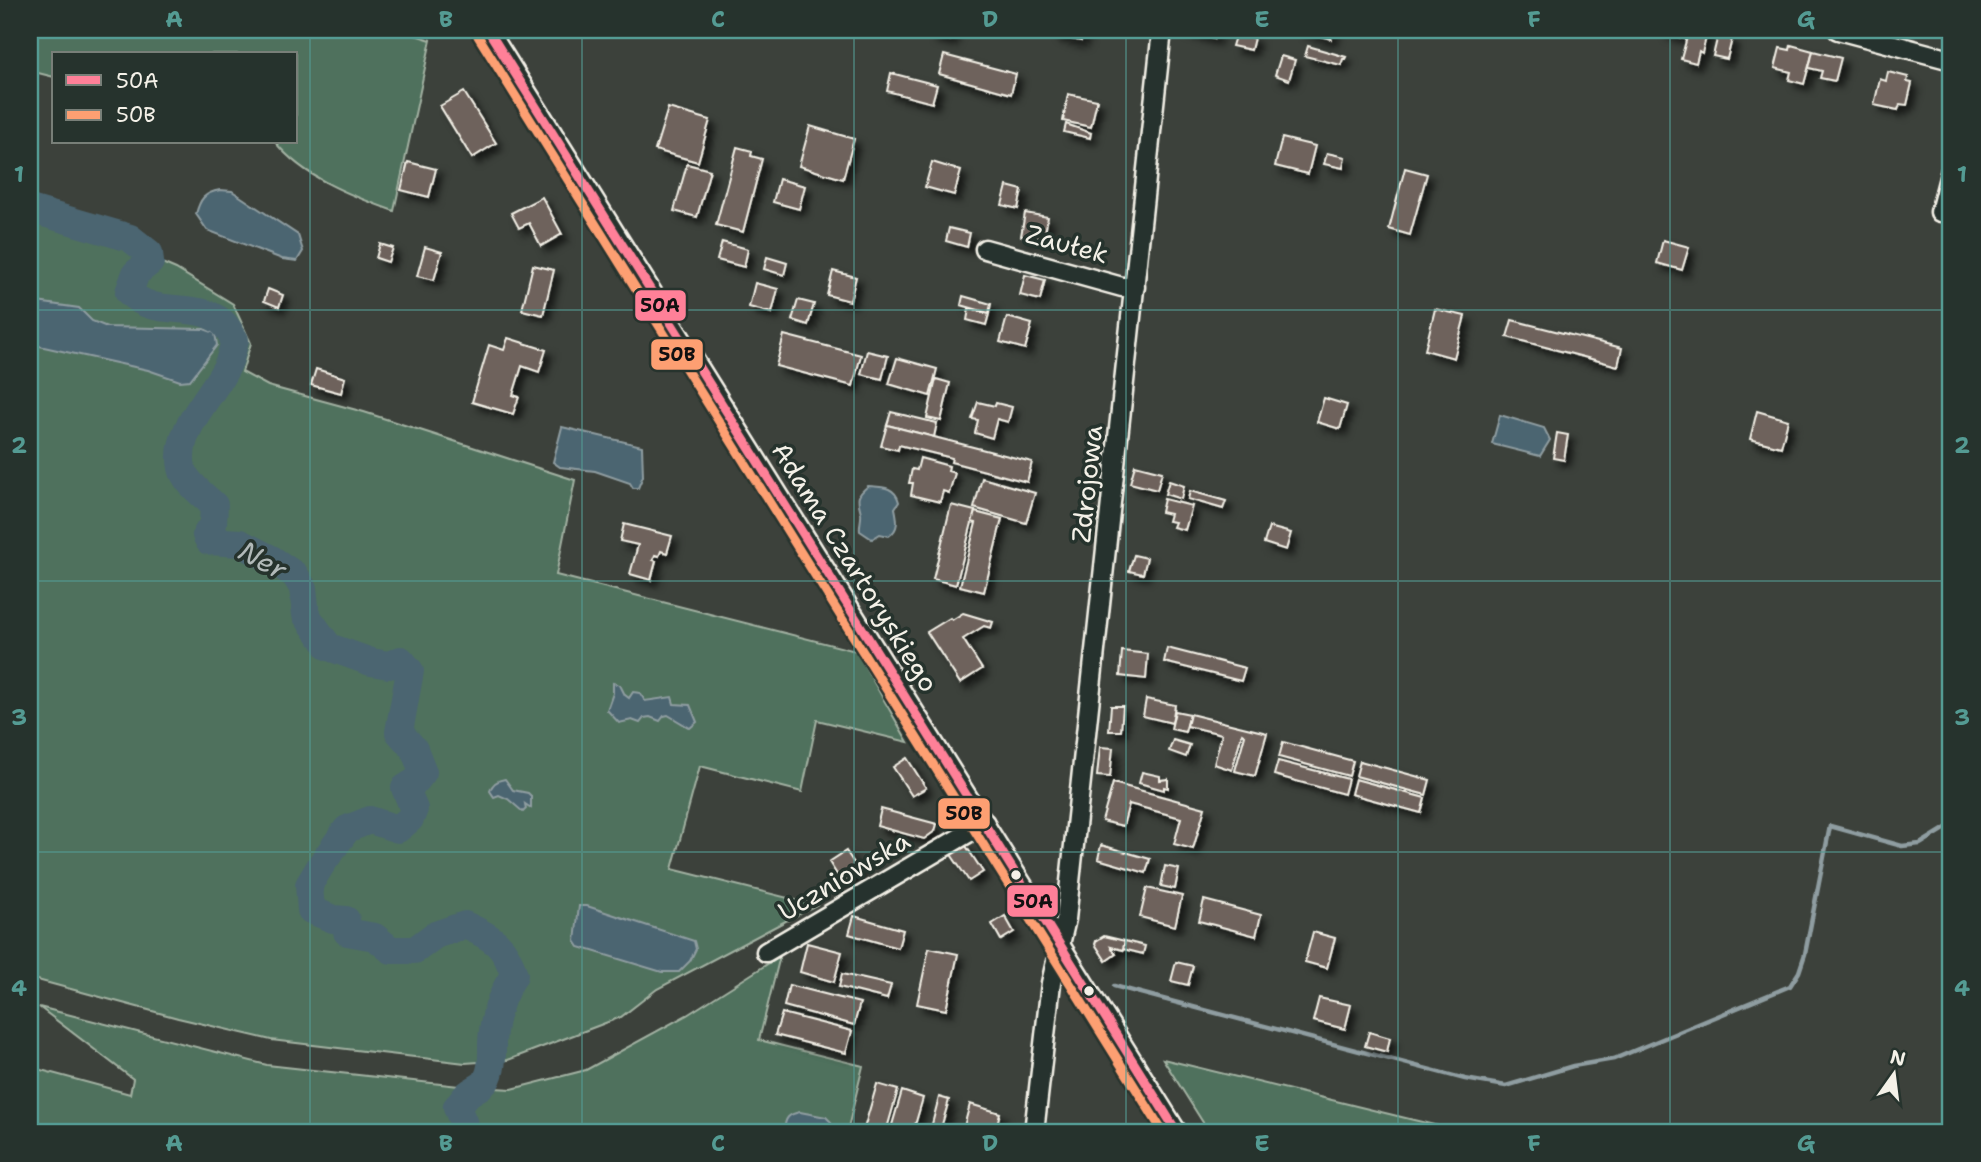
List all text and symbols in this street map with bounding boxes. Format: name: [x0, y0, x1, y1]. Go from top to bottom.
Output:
text: A: [165, 4, 183, 34]
text: B: [439, 4, 453, 34]
text: C: [711, 4, 725, 34]
text: D: [982, 4, 998, 34]
text: E: [1254, 4, 1270, 34]
text: F: [1527, 4, 1541, 34]
text: G: [1797, 4, 1816, 34]
legend: [52, 52, 298, 144]
text: 50A: [116, 67, 159, 95]
text: 50B: [116, 101, 156, 129]
text: 1: [14, 159, 24, 189]
text: 1: [1957, 159, 1967, 189]
street label: Zaułek: [1022, 216, 1112, 271]
line badge: 50A: [634, 289, 687, 322]
text: 50A: [640, 293, 680, 318]
line badge: 50B: [650, 338, 704, 371]
text: 50B: [659, 342, 696, 367]
street label: Zdrojowa: [1063, 423, 1110, 544]
text: 2: [11, 430, 27, 460]
text: 2: [1954, 430, 1970, 460]
street label: Adama Czartoryskiego: [764, 435, 947, 698]
water label: Ner: [232, 532, 295, 589]
text: 3: [11, 702, 27, 732]
text: 3: [1954, 702, 1970, 732]
line badge: 50B: [937, 797, 991, 830]
text: 50B: [946, 801, 983, 826]
street label: Uczniowska: [771, 822, 916, 929]
unlabelled marker: [1009, 868, 1023, 882]
line badge: 50A: [1006, 884, 1059, 918]
text: 50A: [1013, 889, 1053, 914]
text: 4: [11, 973, 27, 1003]
text: 4: [1954, 973, 1970, 1003]
unlabelled marker: [1082, 984, 1096, 998]
north arrow: [1858, 1040, 1928, 1110]
text: N: [1888, 1044, 1908, 1072]
text: A: [165, 1128, 183, 1158]
text: B: [439, 1128, 453, 1158]
text: C: [711, 1128, 725, 1158]
text: D: [982, 1128, 998, 1158]
text: E: [1254, 1128, 1270, 1158]
text: F: [1527, 1128, 1541, 1158]
text: G: [1797, 1128, 1816, 1158]

